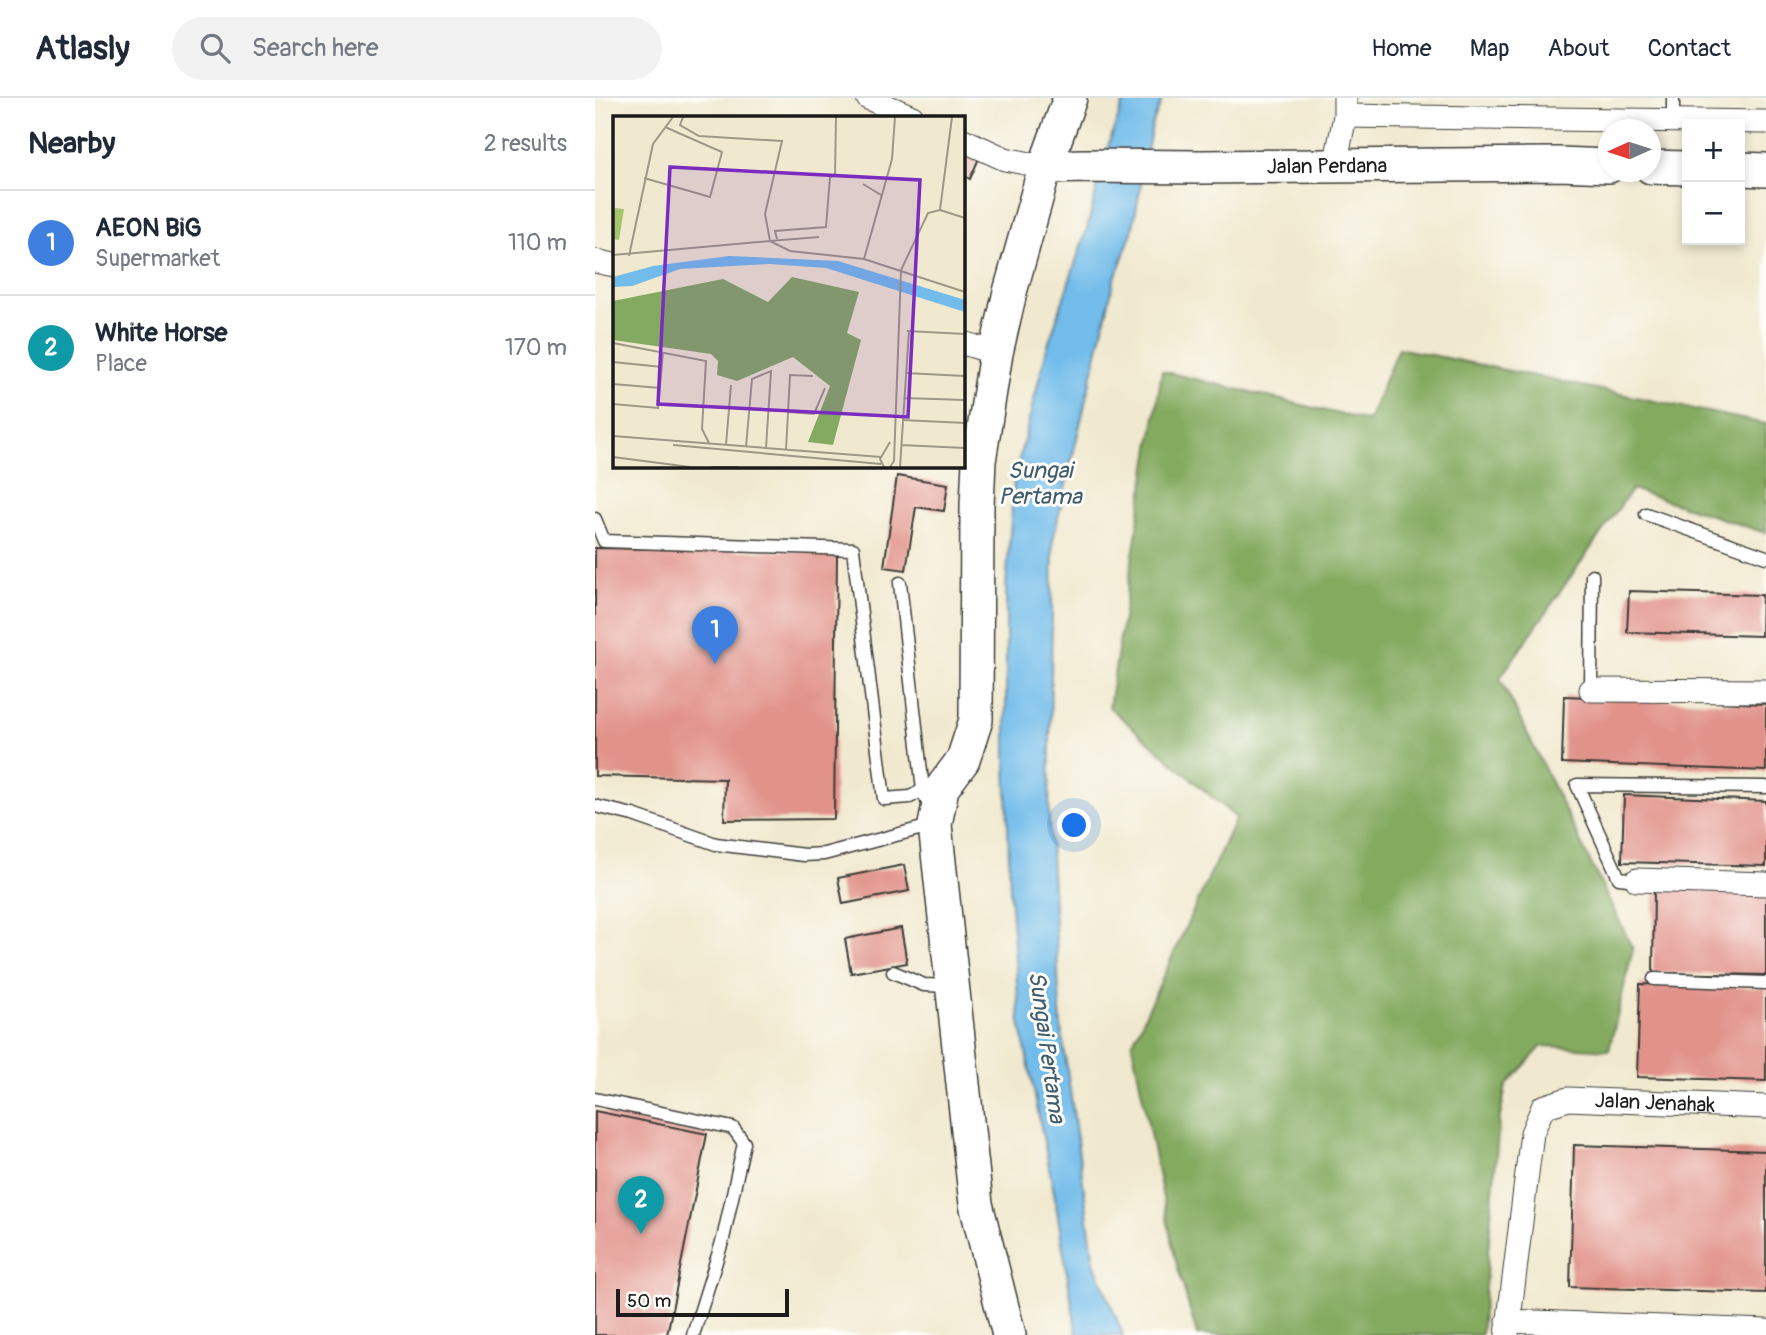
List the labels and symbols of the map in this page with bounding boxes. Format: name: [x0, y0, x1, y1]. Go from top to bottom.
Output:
inset map: [613, 116, 964, 467]
north arrow: [1598, 119, 1661, 182]
street label: Jalan Perdana: [1267, 152, 1387, 180]
water label: Sungai Pertama: [998, 456, 1083, 511]
pin: 1: [692, 606, 738, 664]
your location: [1057, 808, 1091, 842]
water label: Sungai Pertama: [1022, 969, 1072, 1126]
street label: Jalan Jenahak: [1594, 1087, 1716, 1118]
pin: 2: [618, 1176, 664, 1234]
scale bar: [616, 1286, 789, 1318]

